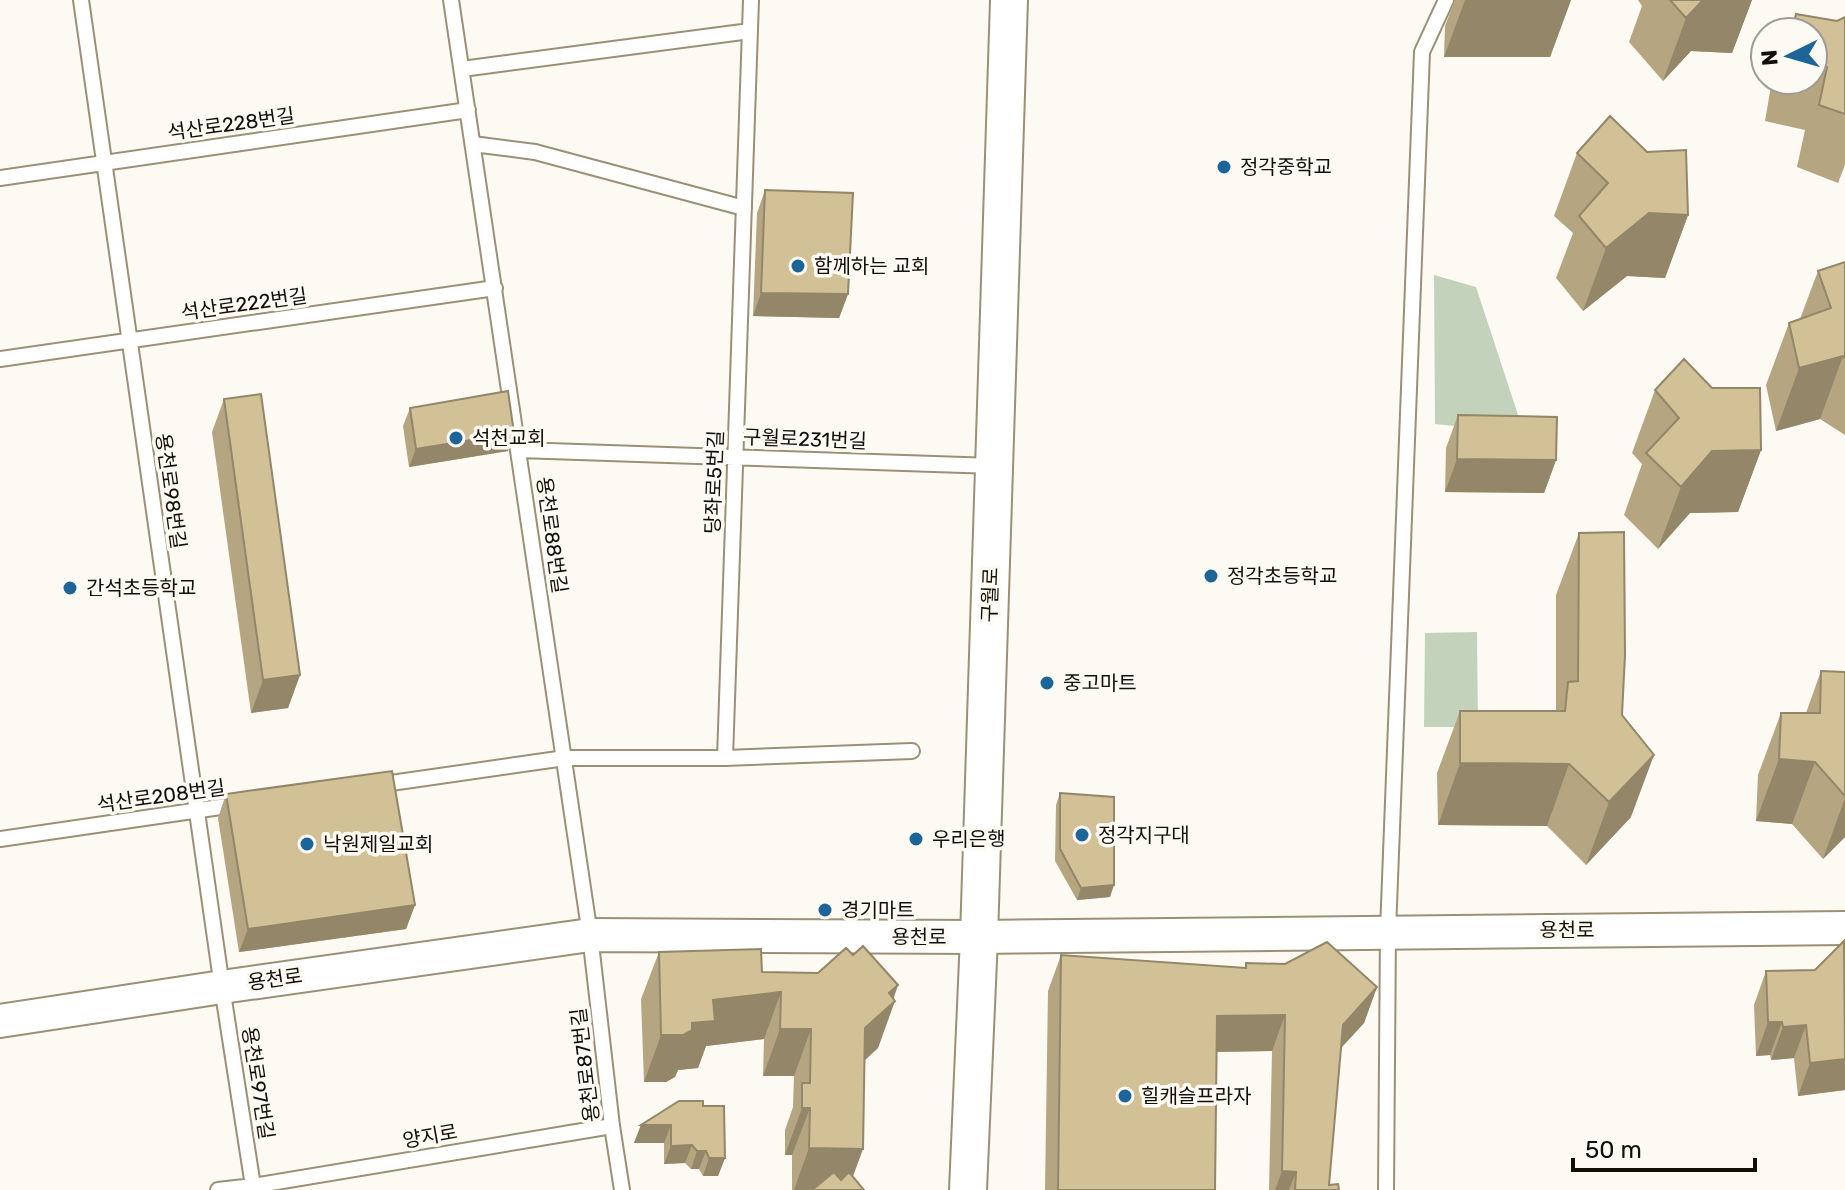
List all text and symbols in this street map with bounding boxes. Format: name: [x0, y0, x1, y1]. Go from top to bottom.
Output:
north arrow: [1749, 16, 1829, 96]
text: N: [1755, 49, 1784, 67]
street label: 석산로228번길: [166, 103, 296, 145]
place label: 정각중학교: [1240, 155, 1332, 179]
marker: 정각중학교: [1215, 158, 1233, 176]
place label: 함께하는 교회: [814, 254, 929, 278]
marker: 함께하는 교회: [789, 257, 807, 275]
street label: 석산로222번길: [179, 283, 309, 325]
street label: 구월로231번길: [743, 425, 867, 453]
place label: 석천교회: [472, 426, 546, 450]
marker: 석천교회: [447, 429, 465, 447]
street label: 당좌로5번길: [700, 430, 728, 534]
street label: 용천로98번길: [151, 432, 191, 550]
street label: 용천로88번길: [532, 475, 572, 595]
place label: 정각초등학교: [1227, 564, 1337, 588]
street label: 구월로: [977, 567, 1003, 623]
marker: 정각초등학교: [1202, 567, 1220, 585]
place label: 간석초등학교: [86, 576, 196, 600]
marker: 간석초등학교: [61, 579, 79, 597]
place label: 중고마트: [1063, 671, 1137, 695]
marker: 중고마트: [1038, 674, 1056, 692]
street label: 석산로208번길: [95, 775, 227, 817]
place label: 정각지구대: [1098, 823, 1190, 847]
marker: 정각지구대: [1073, 826, 1091, 844]
place label: 우리은행: [932, 827, 1006, 851]
marker: 우리은행: [907, 830, 925, 848]
place label: 낙원제일교회: [323, 832, 433, 856]
marker: 낙원제일교회: [298, 835, 316, 853]
place label: 경기마트: [841, 898, 915, 922]
marker: 경기마트: [816, 901, 834, 919]
street label: 용천로: [1539, 918, 1595, 942]
street label: 용천로: [891, 925, 947, 949]
street label: 용천로: [246, 963, 304, 995]
street label: 용천로87번길: [566, 1006, 604, 1124]
street label: 용천로97번길: [237, 1025, 279, 1141]
place label: 힐캐슬프라자: [1141, 1084, 1251, 1108]
marker: 힐캐슬프라자: [1116, 1087, 1134, 1105]
street label: 양지로: [401, 1119, 459, 1153]
scale bar: [1573, 1122, 1755, 1172]
text: 50 m: [1585, 1136, 1642, 1164]

